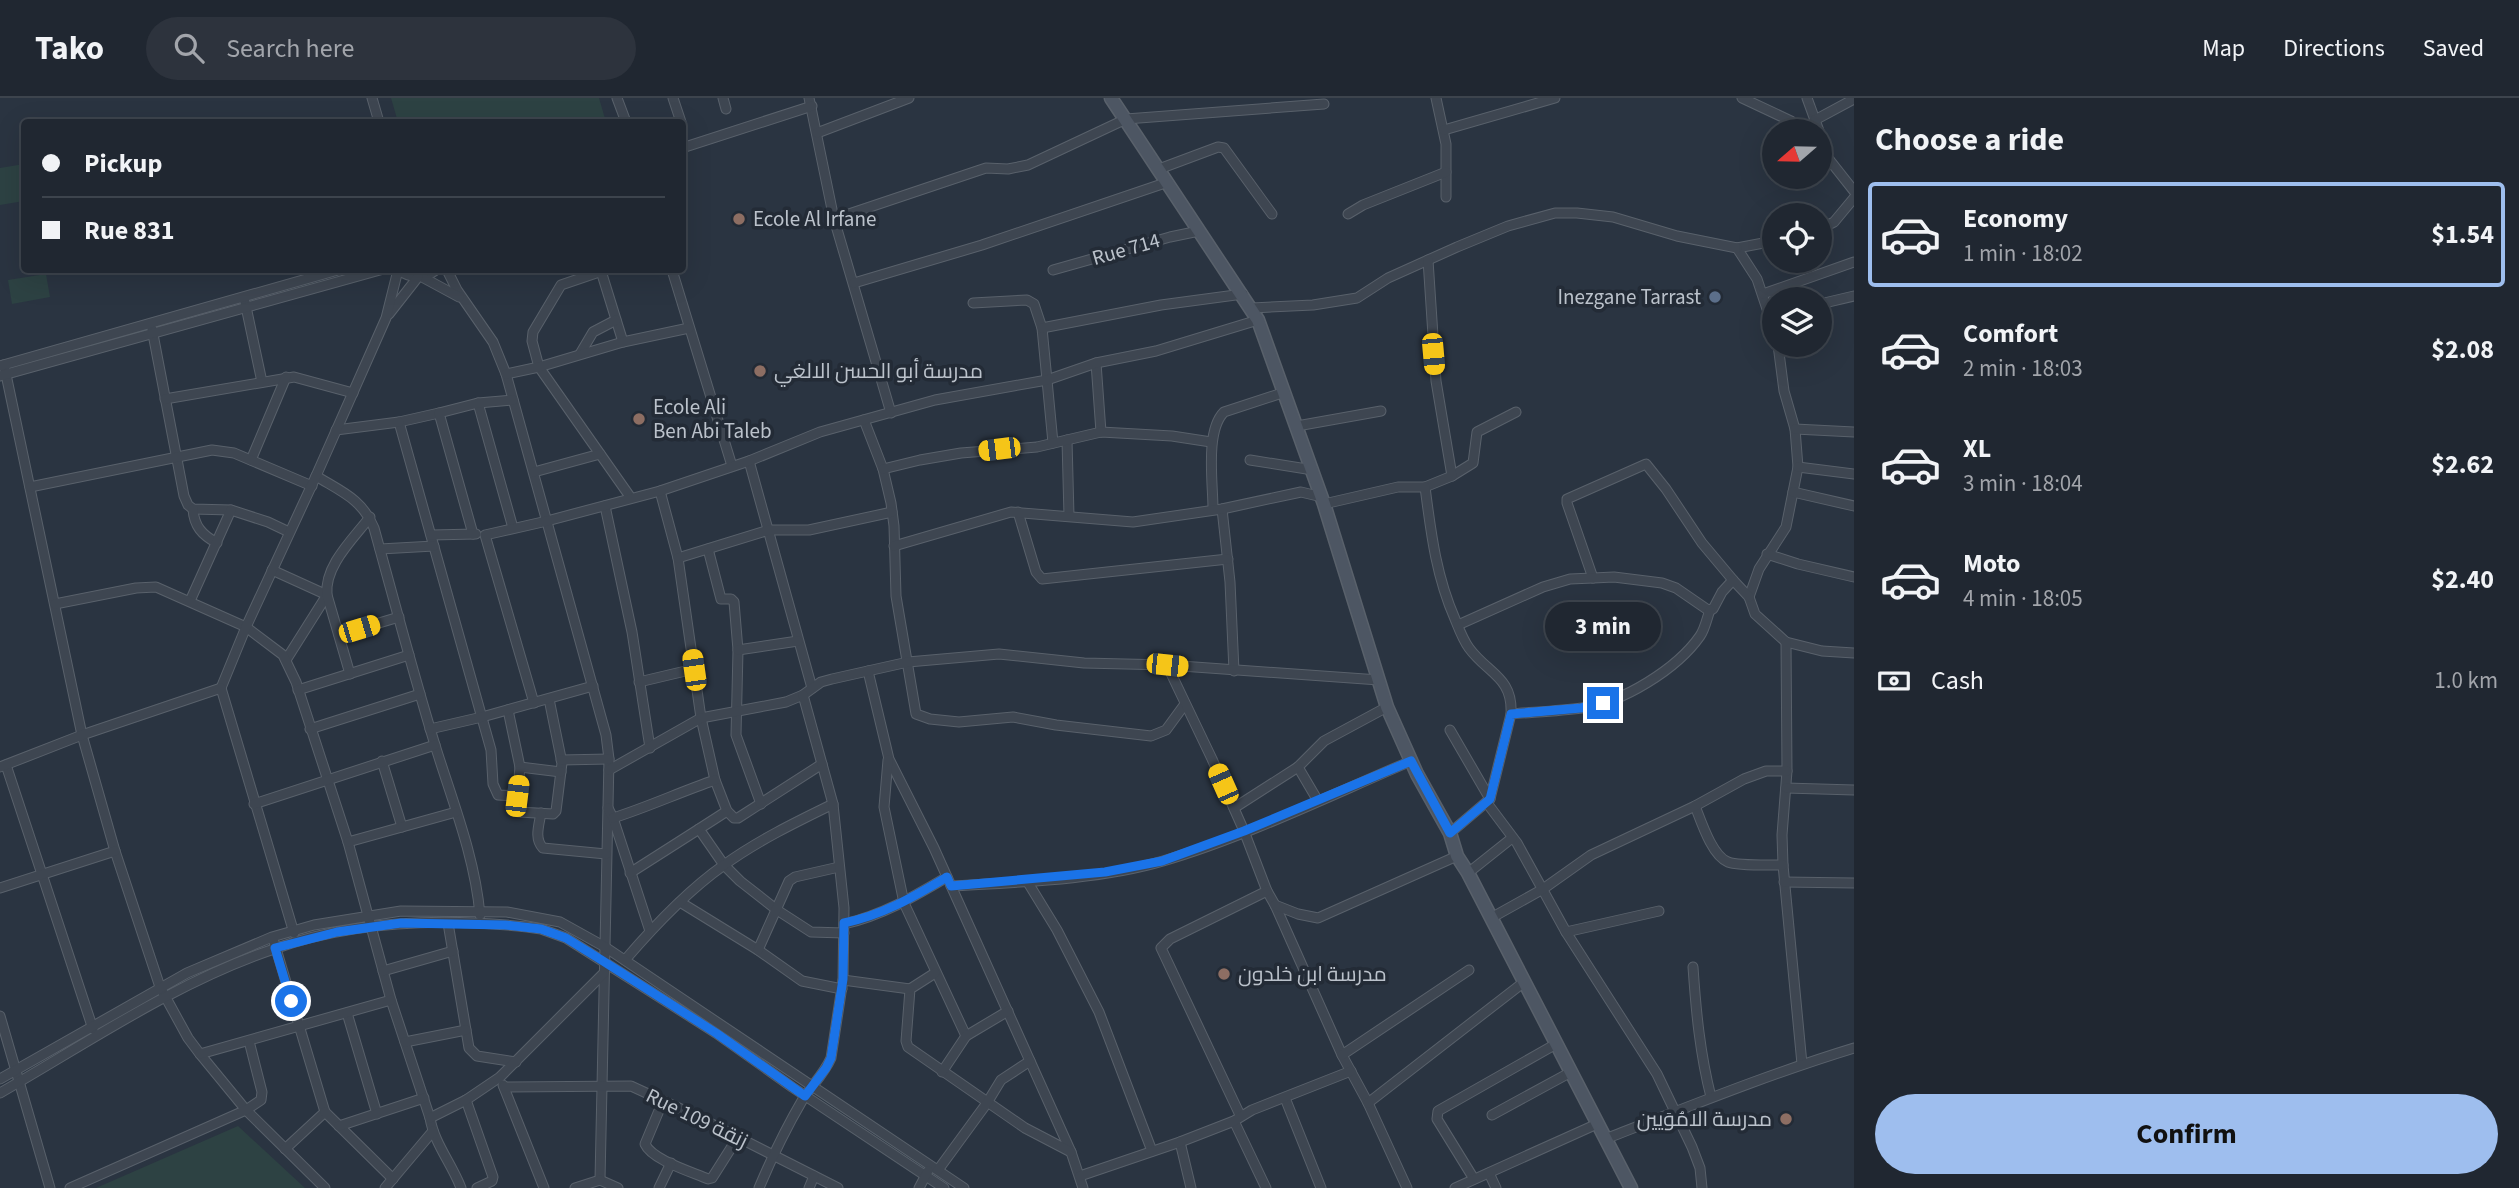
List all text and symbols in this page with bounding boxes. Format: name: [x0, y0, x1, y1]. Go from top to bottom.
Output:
search box: [146, 17, 636, 80]
text: Tako: [35, 25, 104, 72]
icon: search: [170, 29, 208, 67]
text: Search here: [226, 30, 354, 67]
text: Map: [2202, 31, 2245, 66]
text: Directions: [2283, 31, 2385, 66]
text: Saved: [2423, 31, 2484, 66]
text: Choose a ride: [1875, 117, 2064, 163]
north arrow: [1762, 119, 1832, 189]
map controls: [1762, 119, 1832, 357]
text: Pickup: [84, 145, 162, 182]
text: Economy: [1963, 200, 2068, 237]
button: locate: [1762, 203, 1832, 273]
icon: car: [1879, 203, 1942, 266]
place label: Ecole Al Irfane: [753, 204, 876, 234]
marker: Ecole Al Irfane: [731, 211, 747, 227]
text: Rue 831: [84, 212, 175, 249]
text: $1.54: [2431, 216, 2494, 253]
street label: Rue 714: [1089, 225, 1163, 273]
text: 1 min · 18:02: [1963, 237, 2083, 270]
place label: Inezgane Tarrast: [1557, 282, 1701, 312]
button: layers: [1762, 287, 1832, 357]
marker: Inezgane Tarrast: [1707, 289, 1723, 305]
text: Comfort: [1963, 315, 2058, 352]
icon: car: [1879, 318, 1942, 381]
text: $2.08: [2431, 331, 2494, 368]
car: [1421, 332, 1446, 376]
text: 2 min · 18:03: [1963, 352, 2083, 385]
place label: مدرسة أبو الحسن الالغي: [774, 356, 983, 387]
marker: مدرسة أبو الحسن الالغي: [752, 363, 768, 379]
place label: Ecole Ali Ben Abi Taleb: [653, 392, 772, 446]
marker: Ecole Ali Ben Abi Taleb: [631, 411, 647, 427]
text: XL: [1963, 430, 1991, 467]
icon: car: [1879, 433, 1942, 496]
car: [977, 436, 1022, 462]
text: $2.62: [2431, 446, 2494, 483]
text: 3 min · 18:04: [1963, 467, 2083, 500]
text: Moto: [1963, 545, 2020, 582]
icon: car: [1879, 548, 1942, 611]
text: $2.40: [2431, 561, 2494, 598]
text: 4 min · 18:05: [1963, 582, 2083, 615]
callout: 3 min: [1545, 602, 1661, 650]
text: 3 min: [1575, 610, 1631, 643]
car: [336, 613, 383, 645]
car: [681, 648, 708, 692]
car: [1146, 652, 1189, 678]
icon: cash: [1875, 662, 1913, 700]
text: Cash: [1931, 662, 1984, 699]
text: 1.0 km: [2434, 664, 2498, 697]
route end: [1587, 687, 1619, 719]
car: [1205, 761, 1242, 807]
car: [505, 774, 530, 818]
place label: مدرسة ابن خلدون: [1238, 959, 1387, 989]
marker: مدرسة ابن خلدون: [1216, 966, 1232, 982]
route start: [275, 985, 307, 1017]
street label: Rue 109 زنقة: [641, 1080, 753, 1156]
button: Confirm: [1875, 1094, 2498, 1174]
place label: مدرسة الامُوَيين: [1637, 1104, 1772, 1134]
marker: مدرسة الامُوَيين: [1778, 1111, 1794, 1127]

